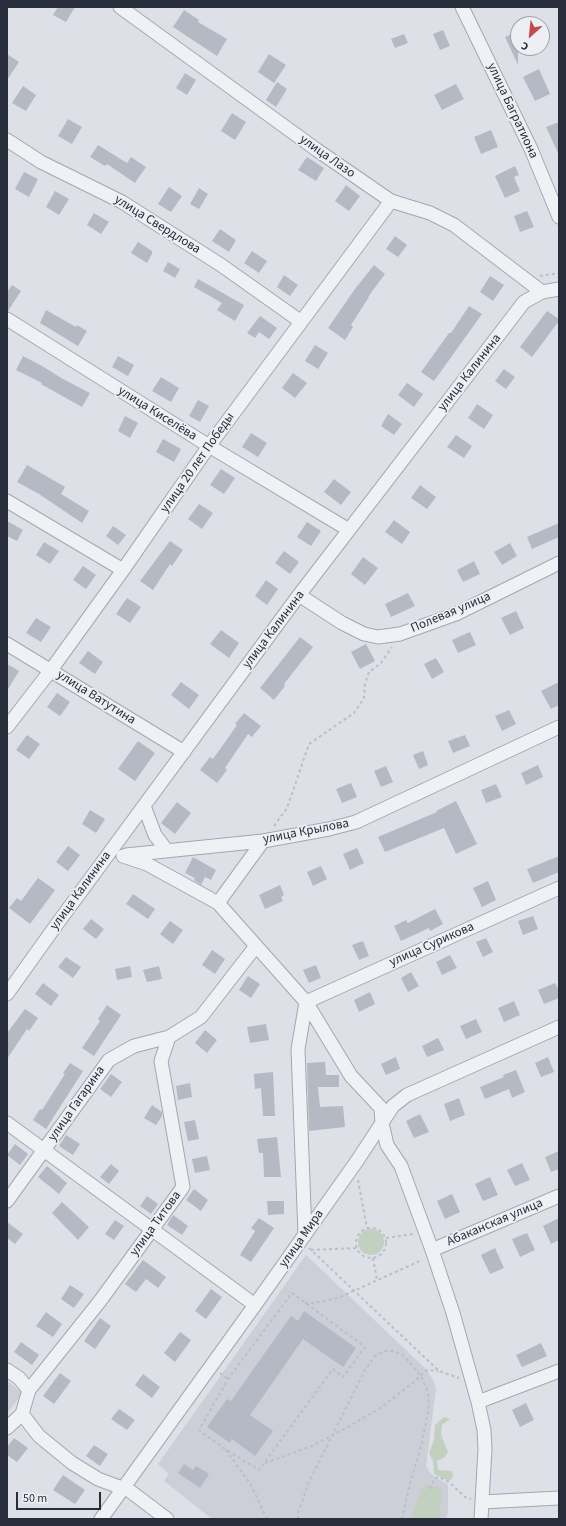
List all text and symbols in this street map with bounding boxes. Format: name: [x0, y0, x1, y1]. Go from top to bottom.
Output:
north arrow: [510, 16, 550, 56]
text: С: [519, 38, 531, 54]
street label: улица Багратиона: [483, 61, 541, 161]
street label: улица Лазо: [296, 132, 358, 182]
street label: улица Свердлова: [111, 192, 203, 258]
street label: улица Калинина: [435, 331, 505, 415]
street label: улица Киселёва: [115, 383, 199, 445]
street label: улица 20 лет Победы: [158, 410, 238, 516]
street label: улица Калинина: [240, 588, 308, 672]
street label: Полевая улица: [409, 589, 493, 637]
street label: улица Ватутина: [54, 668, 138, 728]
street label: улица Крылова: [262, 816, 350, 848]
street label: улица Калинина: [47, 849, 115, 933]
street label: улица Сурикова: [387, 919, 477, 971]
street label: улица Гагарина: [45, 1063, 109, 1145]
street label: улица Титова: [127, 1189, 185, 1259]
street label: Абаканская улица: [445, 1196, 545, 1250]
street label: улица Мира: [276, 1207, 328, 1271]
scale bar: [18, 1484, 103, 1510]
text: 50 m: [23, 1490, 47, 1507]

